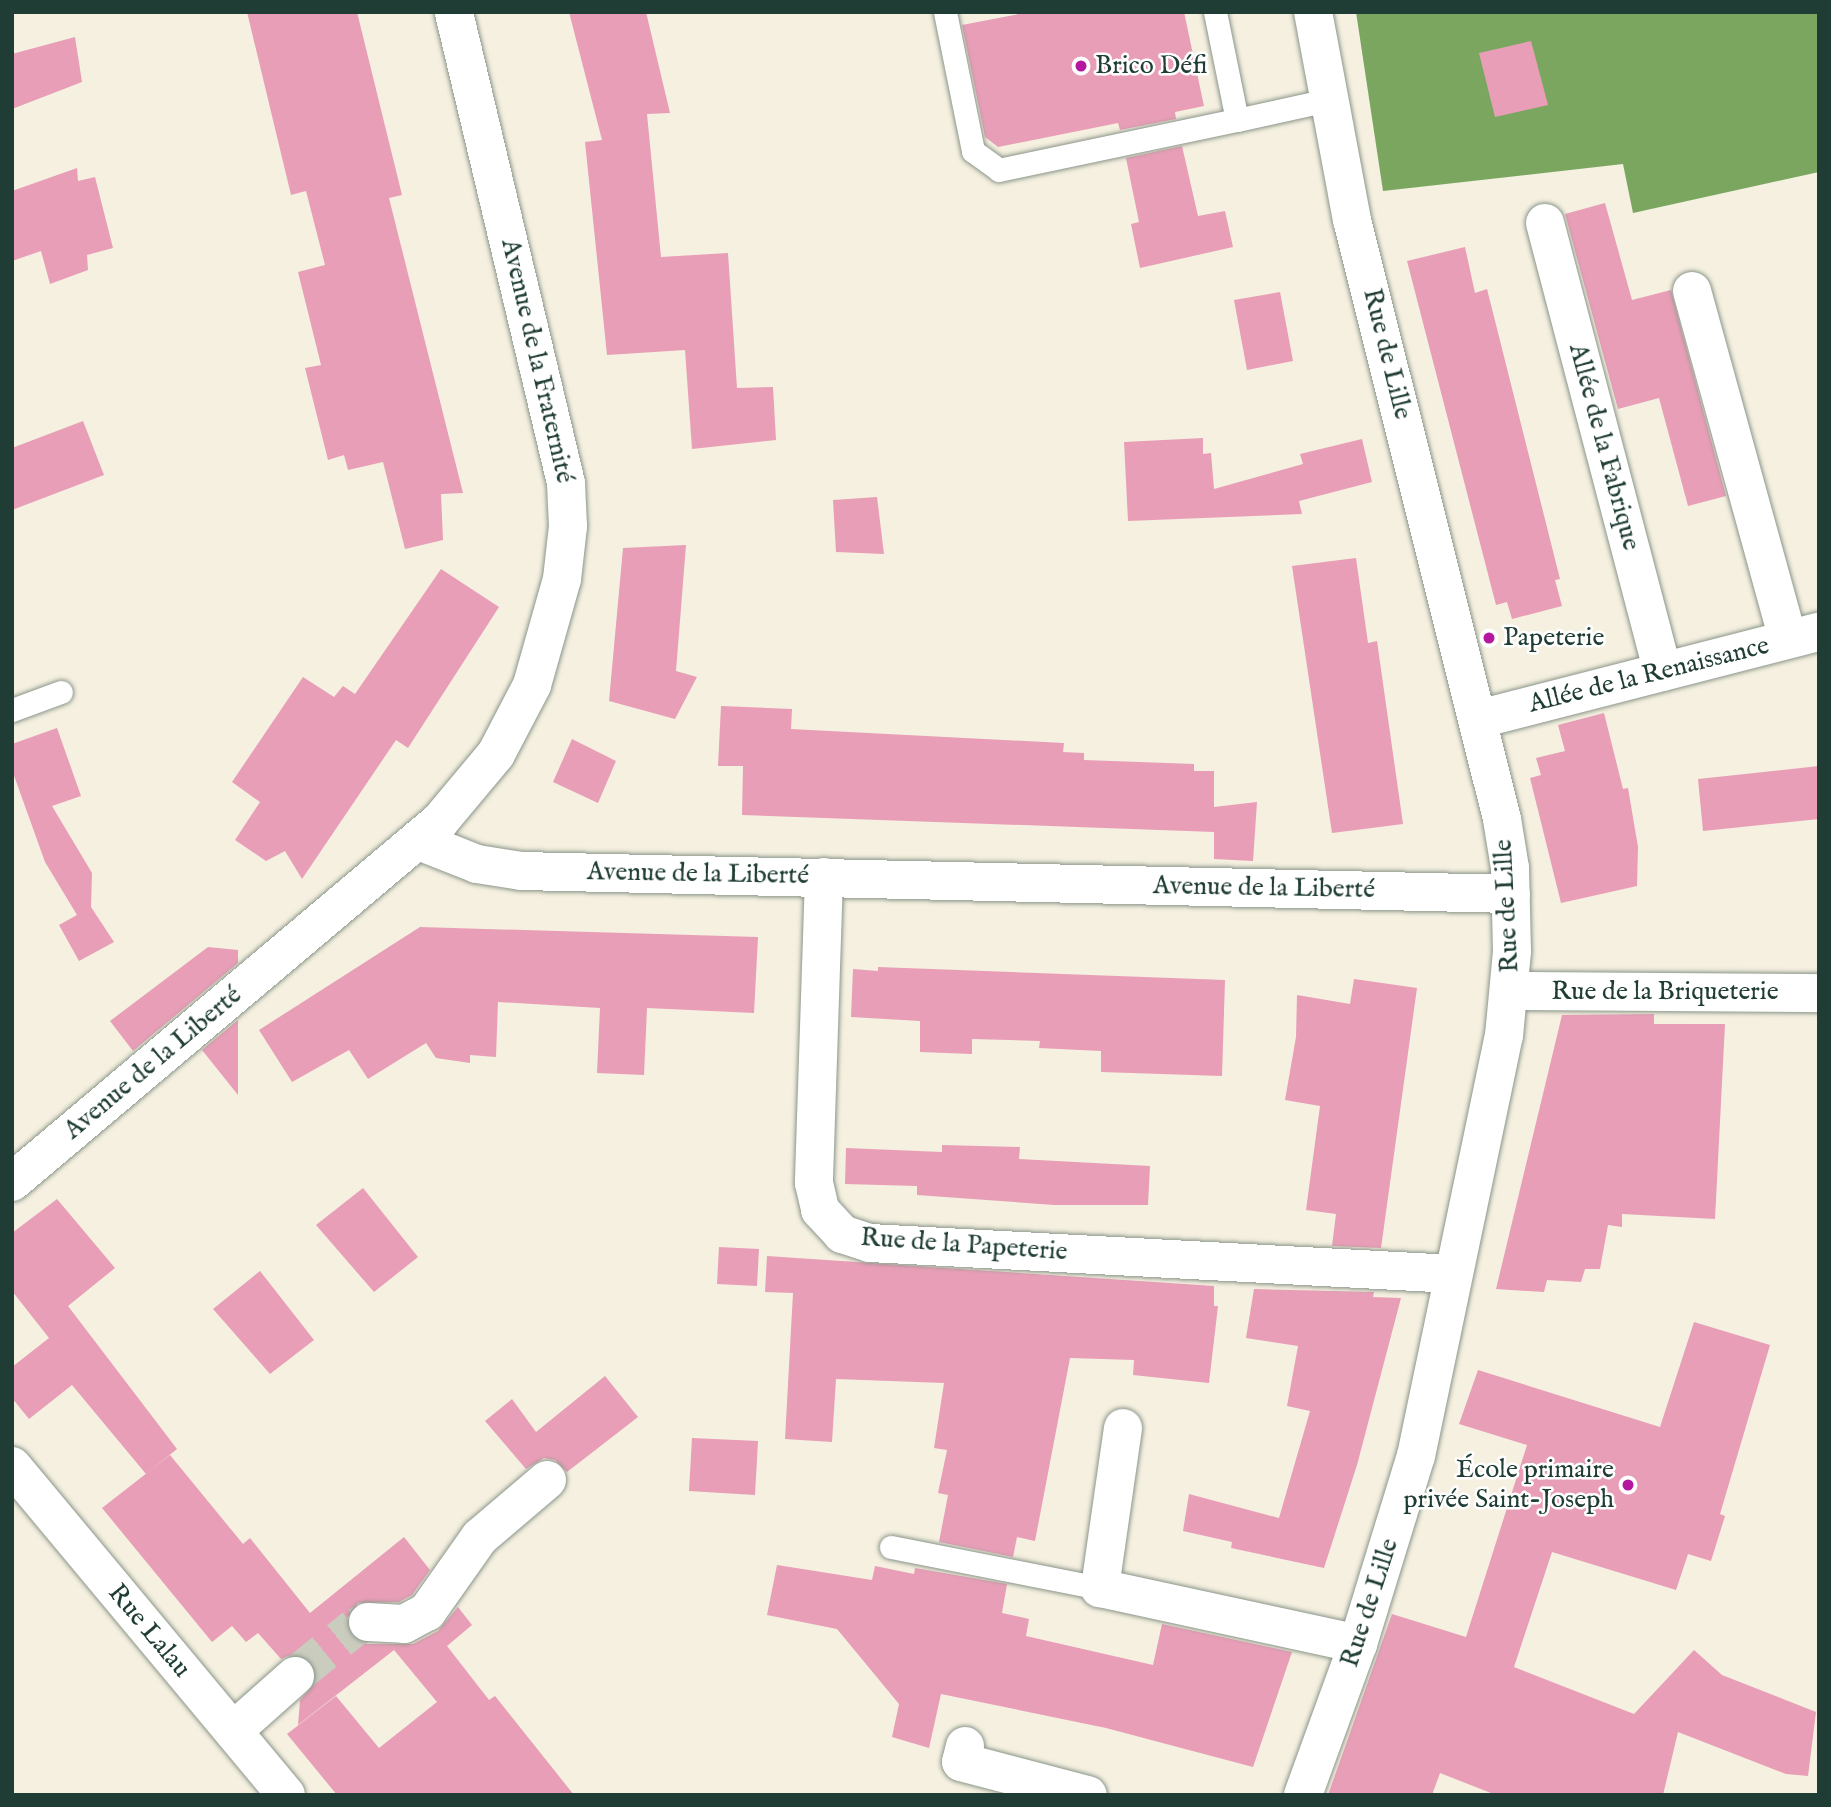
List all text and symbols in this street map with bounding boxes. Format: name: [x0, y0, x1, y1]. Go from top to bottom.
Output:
place label: Brico Défi: [1095, 50, 1207, 82]
marker: Brico Défi: [1073, 58, 1089, 74]
street label: Avenue de la Fraternité: [494, 236, 580, 486]
street label: Rue de Lille: [1356, 285, 1418, 423]
street label: Allée de la Fabrique: [1561, 340, 1647, 554]
place label: Papeterie: [1503, 622, 1604, 654]
marker: Papeterie: [1481, 630, 1497, 646]
street label: Allée de la Renaissance: [1525, 630, 1773, 720]
street label: Rue de Lille: [1488, 838, 1526, 974]
street label: Avenue de la Liberté: [587, 856, 809, 892]
street label: Avenue de la Liberté: [1153, 870, 1375, 906]
street label: Rue de la Briqueterie: [1551, 976, 1779, 1008]
street label: Avenue de la Liberté: [58, 980, 248, 1146]
street label: Rue de la Papeterie: [859, 1222, 1069, 1268]
place label: École primaire privée Saint-Joseph: [1404, 1454, 1614, 1516]
marker: École primaire privée Saint-Joseph: [1620, 1477, 1636, 1493]
street label: Rue de Lille: [1335, 1535, 1405, 1671]
street label: Rue Lalau: [101, 1578, 197, 1684]

